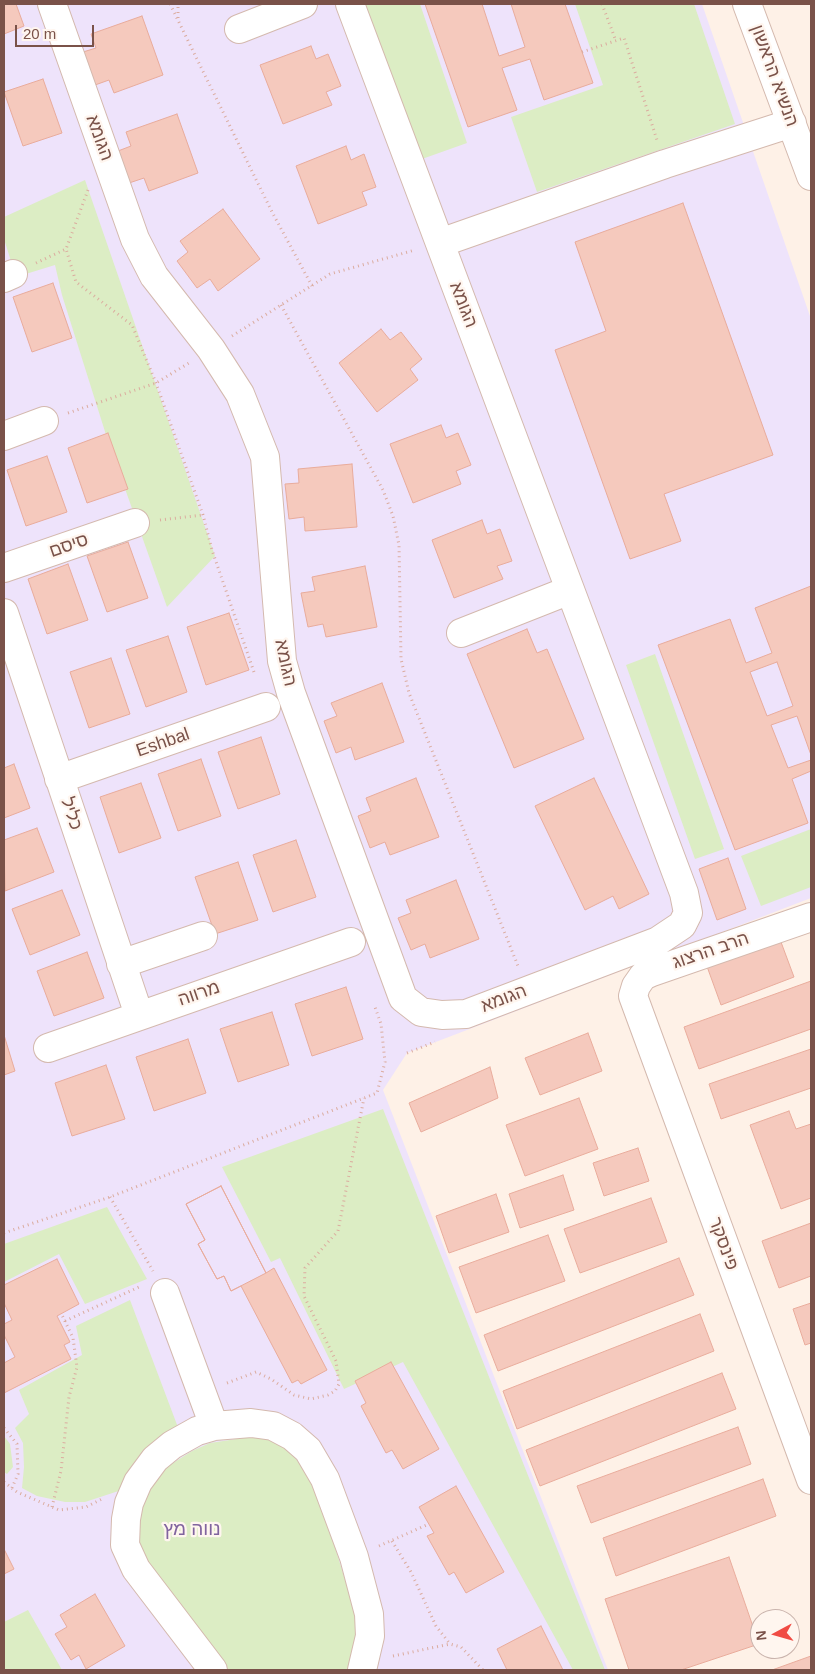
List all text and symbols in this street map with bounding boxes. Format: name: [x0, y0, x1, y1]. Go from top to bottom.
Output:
scale bar: [18, 15, 96, 47]
street label: הנשיא הראשון: [746, 22, 802, 130]
text: 20 m: [23, 25, 56, 42]
street label: הגומא: [81, 112, 117, 164]
street label: הגומא: [444, 279, 482, 331]
street label: סיסם: [47, 529, 91, 563]
street label: הגומא: [270, 638, 300, 688]
street label: Eshbal: [133, 724, 193, 762]
street label: כליל: [55, 795, 87, 833]
street label: הרב הרצוג: [670, 928, 752, 974]
street label: מרווה: [175, 977, 223, 1011]
street label: הגומא: [478, 980, 530, 1018]
street label: פינסקר: [703, 1215, 743, 1273]
district label: נווה מץ: [163, 1519, 221, 1541]
north arrow: [750, 1609, 800, 1659]
text: N: [753, 1630, 770, 1641]

